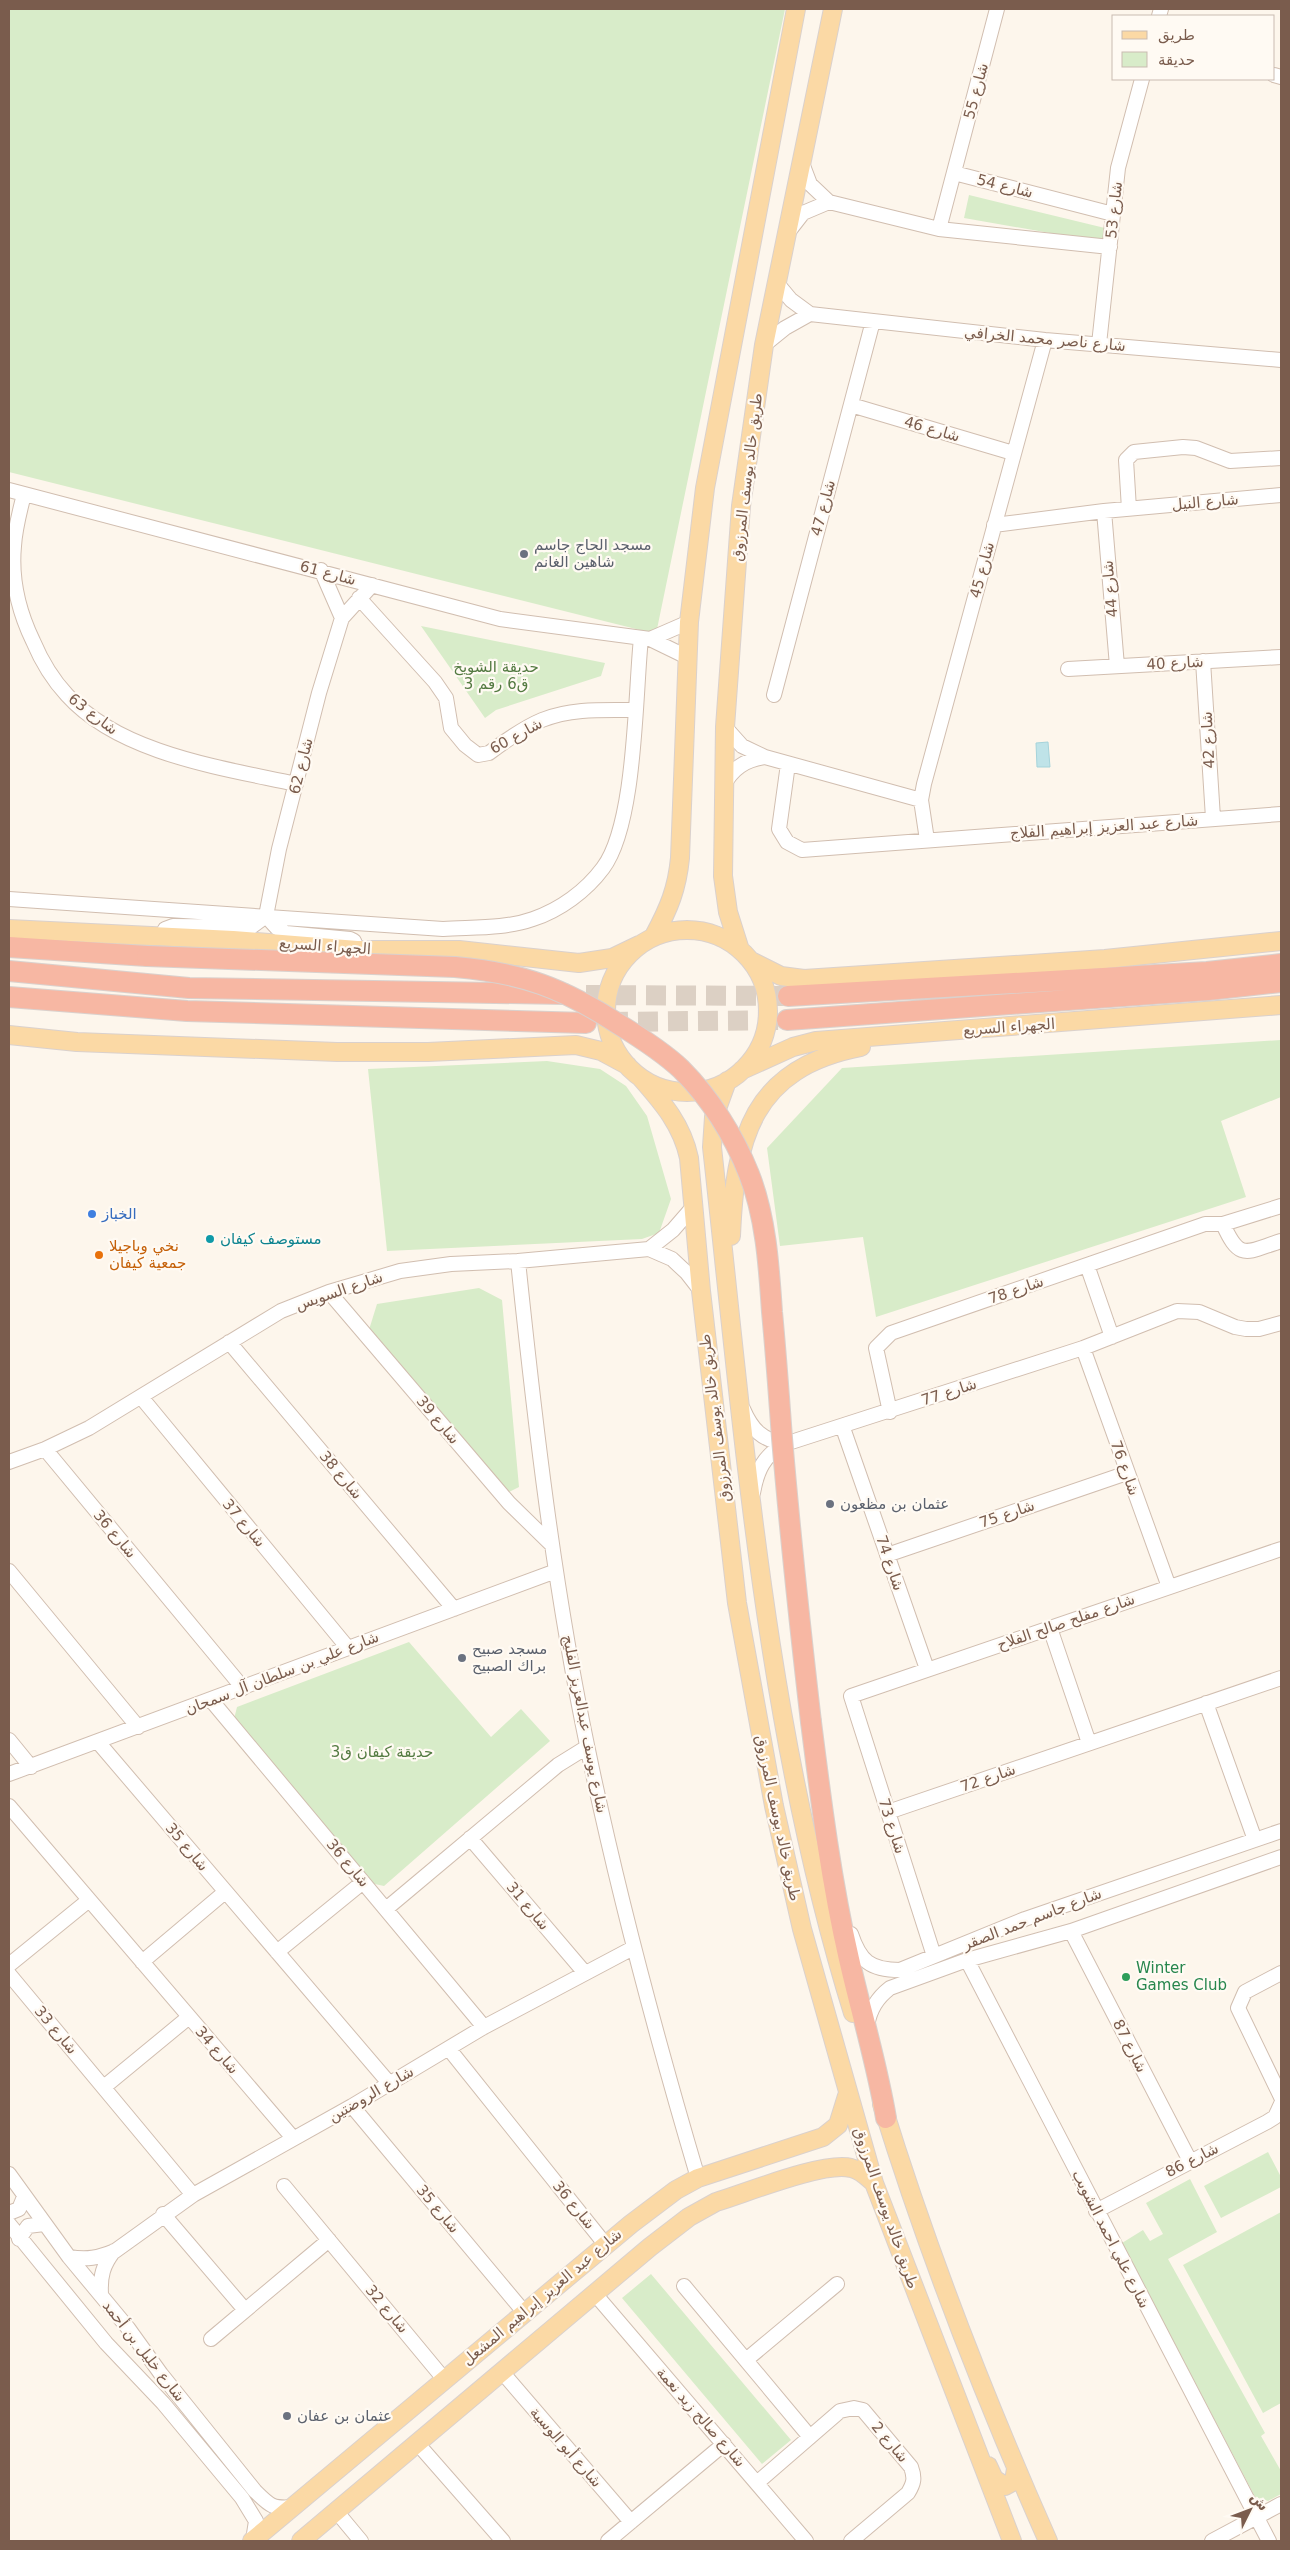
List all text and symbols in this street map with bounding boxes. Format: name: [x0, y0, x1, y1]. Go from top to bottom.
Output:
legend: [1112, 15, 1275, 80]
text: طريق: [1158, 26, 1195, 44]
text: حديقة: [1158, 51, 1195, 69]
street label: شارع 55: [960, 61, 992, 121]
street label: شارع 54: [975, 170, 1035, 202]
street label: شارع 53: [1102, 181, 1126, 239]
street label: شارع ناصر محمد الخرافي: [963, 323, 1127, 356]
street label: طريق خالد يوسف المرزوق: [728, 392, 766, 562]
street label: شارع 46: [902, 412, 962, 446]
street label: شارع 47: [807, 478, 839, 538]
street label: شارع النيل: [1171, 490, 1239, 514]
place label: مسجد الحاج جاسم شاهين الغانم: [534, 536, 652, 571]
street label: شارع 45: [966, 540, 998, 600]
marker: مسجد الحاج جاسم شاهين الغانم: [518, 548, 530, 560]
street label: شارع 61: [298, 557, 358, 589]
street label: شارع 44: [1099, 560, 1121, 618]
street label: شارع 40: [1146, 653, 1204, 673]
park label: حديقة الشويخ ق6 رقم 3: [453, 658, 539, 693]
street label: شارع 63: [65, 690, 121, 738]
street label: شارع 42: [1198, 711, 1218, 769]
street label: شارع 60: [487, 714, 545, 758]
street label: شارع 62: [285, 736, 317, 796]
street label: شارع عبد العزيز إبراهيم الفلاج: [1009, 811, 1199, 844]
street label: الجهراء السريع: [278, 934, 372, 958]
street label: الجهراء السريع: [962, 1015, 1056, 1039]
place label: الخباز: [101, 1205, 137, 1223]
marker: الخباز: [86, 1208, 98, 1220]
place label: مستوصف كيفان: [220, 1230, 322, 1248]
marker: مستوصف كيفان: [204, 1233, 216, 1245]
place label: نخي وباجيلا جمعية كيفان: [109, 1237, 186, 1272]
marker: نخي وباجيلا جمعية كيفان: [93, 1249, 105, 1261]
street label: شارع السويس: [293, 1268, 385, 1314]
street label: شارع 78: [986, 1272, 1046, 1308]
street label: طريق خالد يوسف المرزوق: [696, 1333, 734, 1503]
street label: شارع 77: [919, 1375, 979, 1409]
street label: 39 شارع: [413, 1392, 463, 1448]
street label: شارع 76: [1107, 1438, 1143, 1498]
street label: شارع 38: [316, 1447, 366, 1503]
street label: شارع 37: [219, 1495, 269, 1551]
place label: عثمان بن مظعون: [840, 1495, 949, 1513]
street label: شارع 75: [977, 1496, 1037, 1532]
marker: عثمان بن مظعون: [824, 1498, 836, 1510]
street label: شارع 36: [90, 1506, 140, 1562]
street label: شارع 74: [872, 1533, 908, 1593]
street label: شارع مفلح صالح الفلاح: [995, 1590, 1137, 1654]
street label: شارع علي بن سلطان آل سمحان: [183, 1628, 382, 1719]
street label: شارع يوسف عبدالعزيز الفليج: [559, 1633, 611, 1815]
place label: مسجد صبيح براك الصبيح: [472, 1640, 547, 1675]
marker: مسجد صبيح براك الصبيح: [456, 1652, 468, 1664]
street label: طريق خالد يوسف المرزوق: [752, 1733, 804, 1903]
park label: حديقة كيفان ق3: [331, 1743, 433, 1761]
street label: شارع 72: [958, 1760, 1018, 1796]
street label: شارع 73: [875, 1796, 909, 1856]
street label: شارع 35: [162, 1819, 212, 1875]
street label: شارع 36: [323, 1835, 373, 1891]
street label: شارع 31: [503, 1878, 553, 1934]
street label: شارع جاسم حمد الصقر: [959, 1884, 1104, 1954]
place label: Winter Games Club: [1136, 1959, 1227, 1994]
marker: Winter Games Club: [1120, 1971, 1132, 1983]
street label: شارع 33: [31, 2002, 81, 2058]
street label: شارع 87: [1109, 2016, 1151, 2076]
street label: شارع 34: [191, 2023, 243, 2077]
street label: شارع الروضتين: [325, 2062, 417, 2126]
street label: طريق خالد يوسف المرزوق: [850, 2125, 922, 2291]
street label: شارع 86: [1162, 2139, 1222, 2181]
street label: شارع علي احمد الشويب: [1067, 2167, 1154, 2312]
street label: شارع 36: [549, 2177, 599, 2233]
street label: شارع 35: [413, 2181, 463, 2237]
street label: شارع عبد العزيز إبراهيم المشعل: [458, 2225, 626, 2369]
street label: شارع 32: [362, 2281, 412, 2337]
street label: شارع خليل بن أحمد: [99, 2296, 190, 2405]
street label: شارع صالح زيد نعمة: [653, 2363, 749, 2471]
street label: شارع أبو الوسية: [526, 2402, 607, 2491]
place label: عثمان بن عفان: [297, 2407, 392, 2425]
marker: عثمان بن عفان: [281, 2410, 293, 2422]
street label: شارع 2: [868, 2418, 912, 2466]
north arrow: [1225, 2485, 1275, 2535]
text: ش: [1247, 2489, 1272, 2514]

